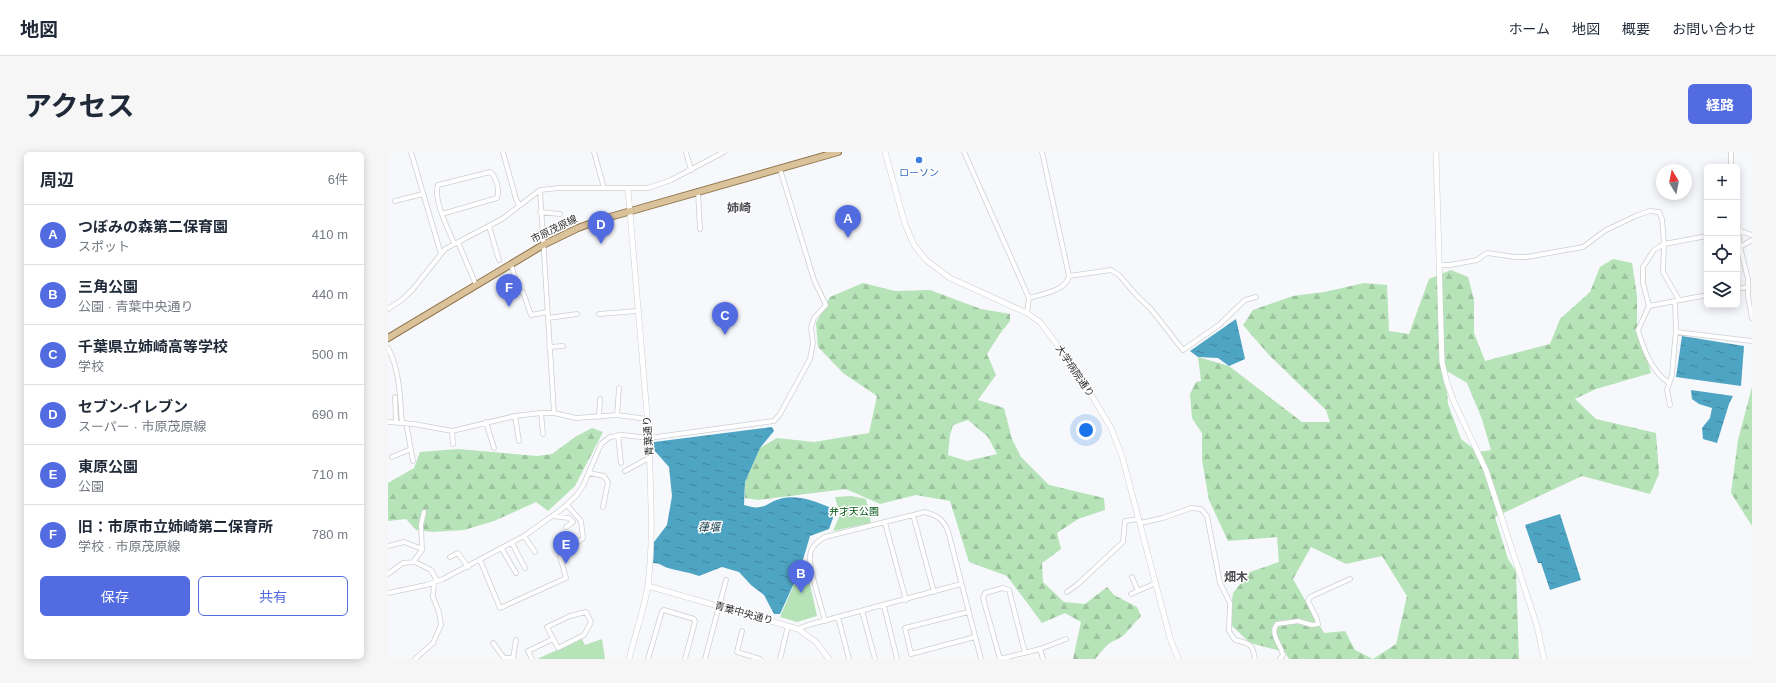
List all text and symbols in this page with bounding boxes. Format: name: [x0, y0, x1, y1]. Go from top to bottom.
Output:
text: 地図: [20, 19, 58, 40]
text: ホーム: [1508, 21, 1550, 37]
text: 地図: [1572, 21, 1600, 37]
text: 概要: [1622, 21, 1650, 37]
text: お問い合わせ: [1672, 21, 1756, 37]
button: 経路: [1688, 84, 1752, 124]
text: アクセス: [24, 91, 135, 122]
marker: ローソン: [914, 155, 924, 165]
north arrow: [1656, 164, 1692, 200]
map controls: [1704, 164, 1740, 308]
button: +: [1704, 164, 1740, 200]
place label: ローソン: [899, 167, 939, 178]
text: 周辺: [40, 171, 74, 190]
text: 6件: [328, 172, 348, 187]
button: −: [1704, 200, 1740, 236]
district label: 姉崎: [727, 201, 751, 215]
pin: A: [835, 205, 861, 238]
pin: D: [588, 211, 614, 244]
street label: 市原茂原線: [529, 213, 579, 245]
text: つぼみの森第二保育園: [78, 218, 228, 235]
text: A: [48, 227, 58, 242]
text: 410 m: [312, 227, 348, 242]
button: locate: [1704, 236, 1740, 272]
text: スポット: [78, 239, 130, 254]
button: layers: [1704, 272, 1740, 308]
pin: F: [496, 274, 522, 307]
text: 三角公園: [78, 278, 138, 295]
text: B: [48, 287, 58, 302]
text: 440 m: [312, 287, 348, 302]
text: 公園 · 青葉中央通り: [78, 299, 194, 314]
pin: C: [712, 302, 738, 335]
text: 千葉県立姉崎高等学校: [78, 338, 228, 355]
street label: 大学病院通り: [1054, 343, 1096, 399]
text: C: [48, 347, 58, 362]
text: 500 m: [312, 347, 348, 362]
text: 学校: [78, 359, 104, 374]
text: セブン-イレブン: [78, 398, 188, 415]
text: D: [48, 407, 58, 422]
text: 690 m: [312, 407, 348, 422]
street label: 青葉通り: [641, 416, 655, 456]
text: スーパー · 市原茂原線: [78, 419, 206, 434]
your location: [1076, 420, 1096, 440]
text: 東原公園: [78, 458, 138, 475]
text: E: [49, 467, 57, 482]
text: 710 m: [312, 467, 348, 482]
text: 公園: [78, 479, 104, 494]
park label: 弁才天公園: [829, 506, 879, 517]
text: 旧：市原市立姉崎第二保育所: [78, 518, 273, 535]
water label: 葎堰: [698, 521, 722, 533]
text: F: [49, 527, 57, 542]
text: 780 m: [312, 527, 348, 542]
pin: E: [553, 531, 579, 564]
text: 学校 · 市原茂原線: [78, 539, 181, 554]
pin: B: [788, 560, 814, 593]
district label: 畑木: [1224, 570, 1248, 584]
button: 保存: [40, 576, 190, 616]
button: 共有: [198, 576, 348, 616]
street label: 青葉中央通り: [714, 600, 774, 626]

